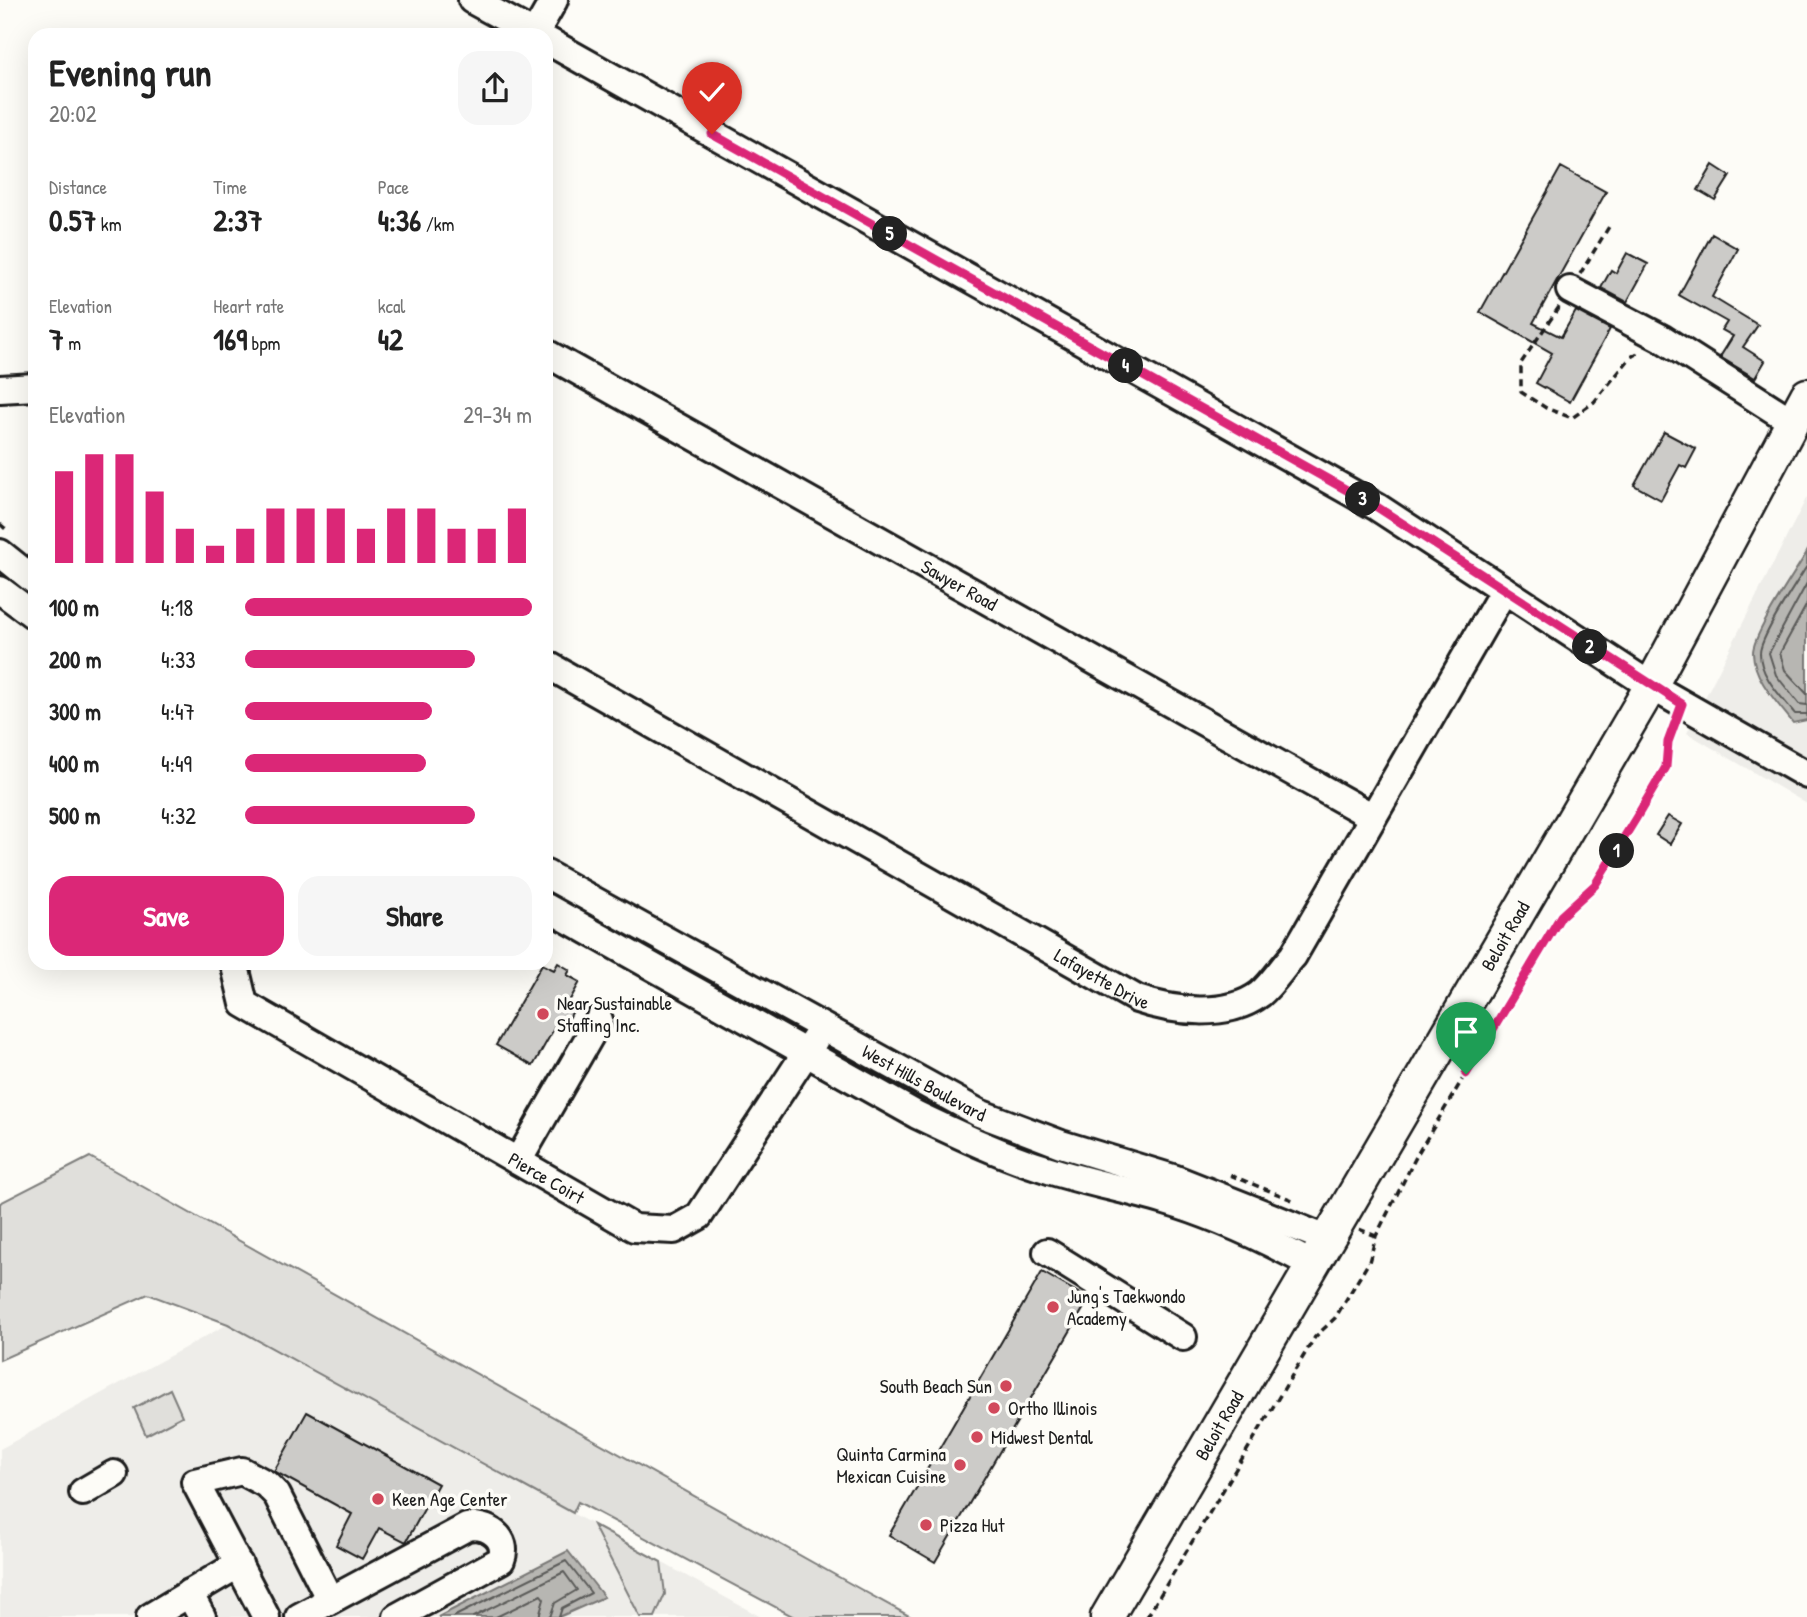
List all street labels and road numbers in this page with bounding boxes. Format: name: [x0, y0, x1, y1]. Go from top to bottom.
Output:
street label: Sawyer Road: [917, 553, 1003, 617]
street label: Beloit Road: [1475, 896, 1536, 975]
street label: Lafayette Drive: [1050, 942, 1153, 1015]
street label: West Hills Boulevard: [858, 1038, 990, 1128]
street label: Pierce Coirt: [504, 1146, 590, 1210]
street label: Beloit Road: [1189, 1385, 1250, 1465]

